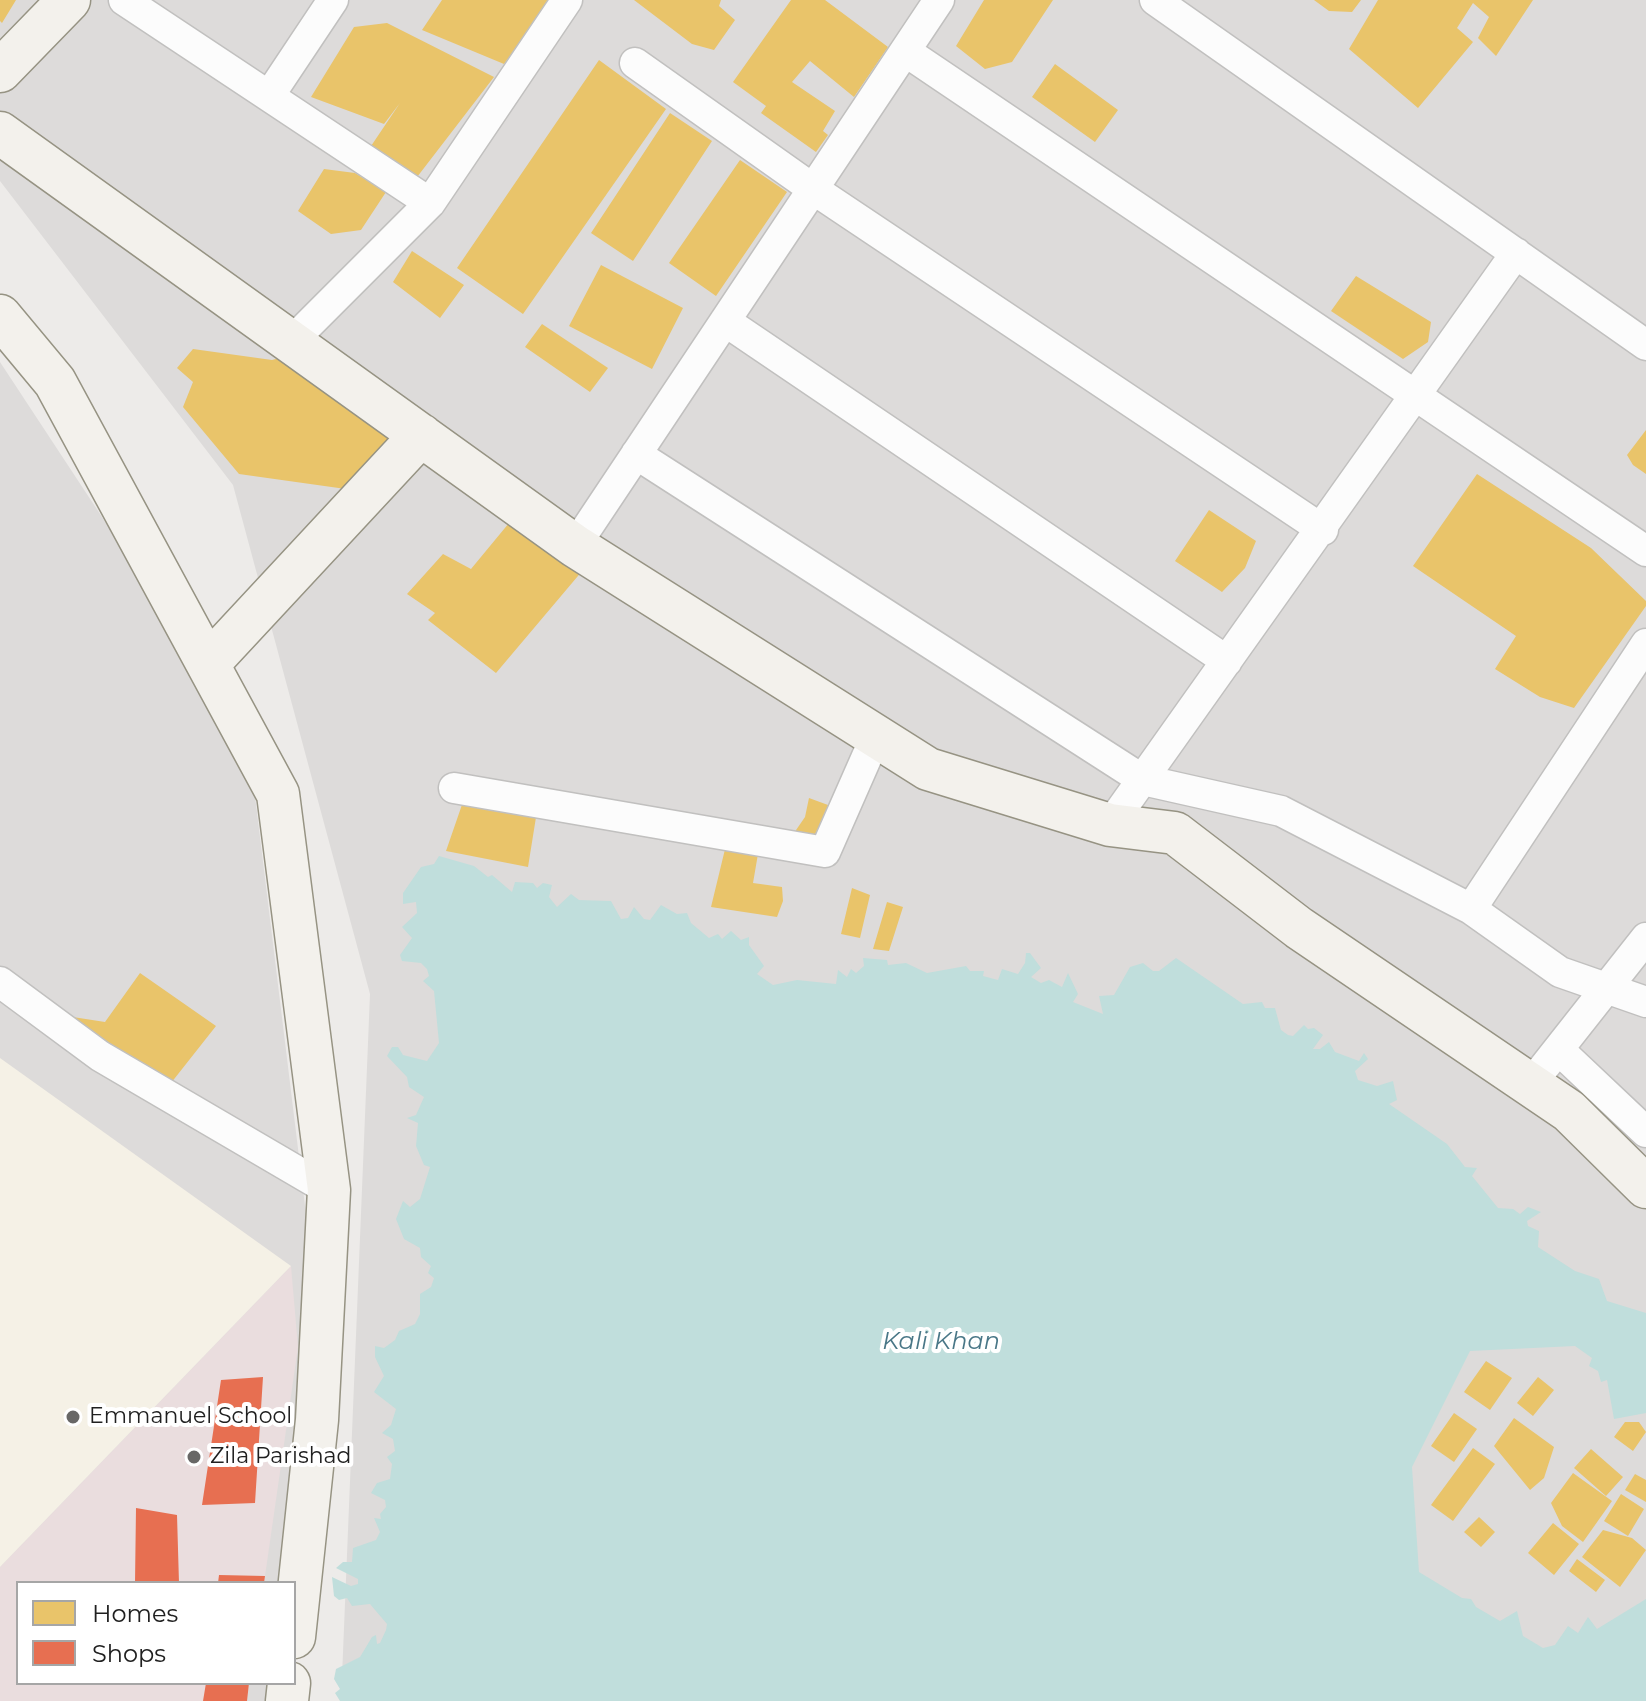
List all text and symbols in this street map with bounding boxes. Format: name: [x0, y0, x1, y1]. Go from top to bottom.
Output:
water label: Kali Khan: [882, 1328, 1000, 1356]
place label: Emmanuel School: [89, 1404, 292, 1430]
marker: Emmanuel School: [64, 1408, 82, 1426]
place label: Zila Parishad: [210, 1444, 351, 1470]
marker: Zila Parishad: [185, 1448, 203, 1466]
legend: [16, 1581, 296, 1685]
text: Homes: [92, 1599, 178, 1628]
text: Shops: [92, 1639, 166, 1668]

